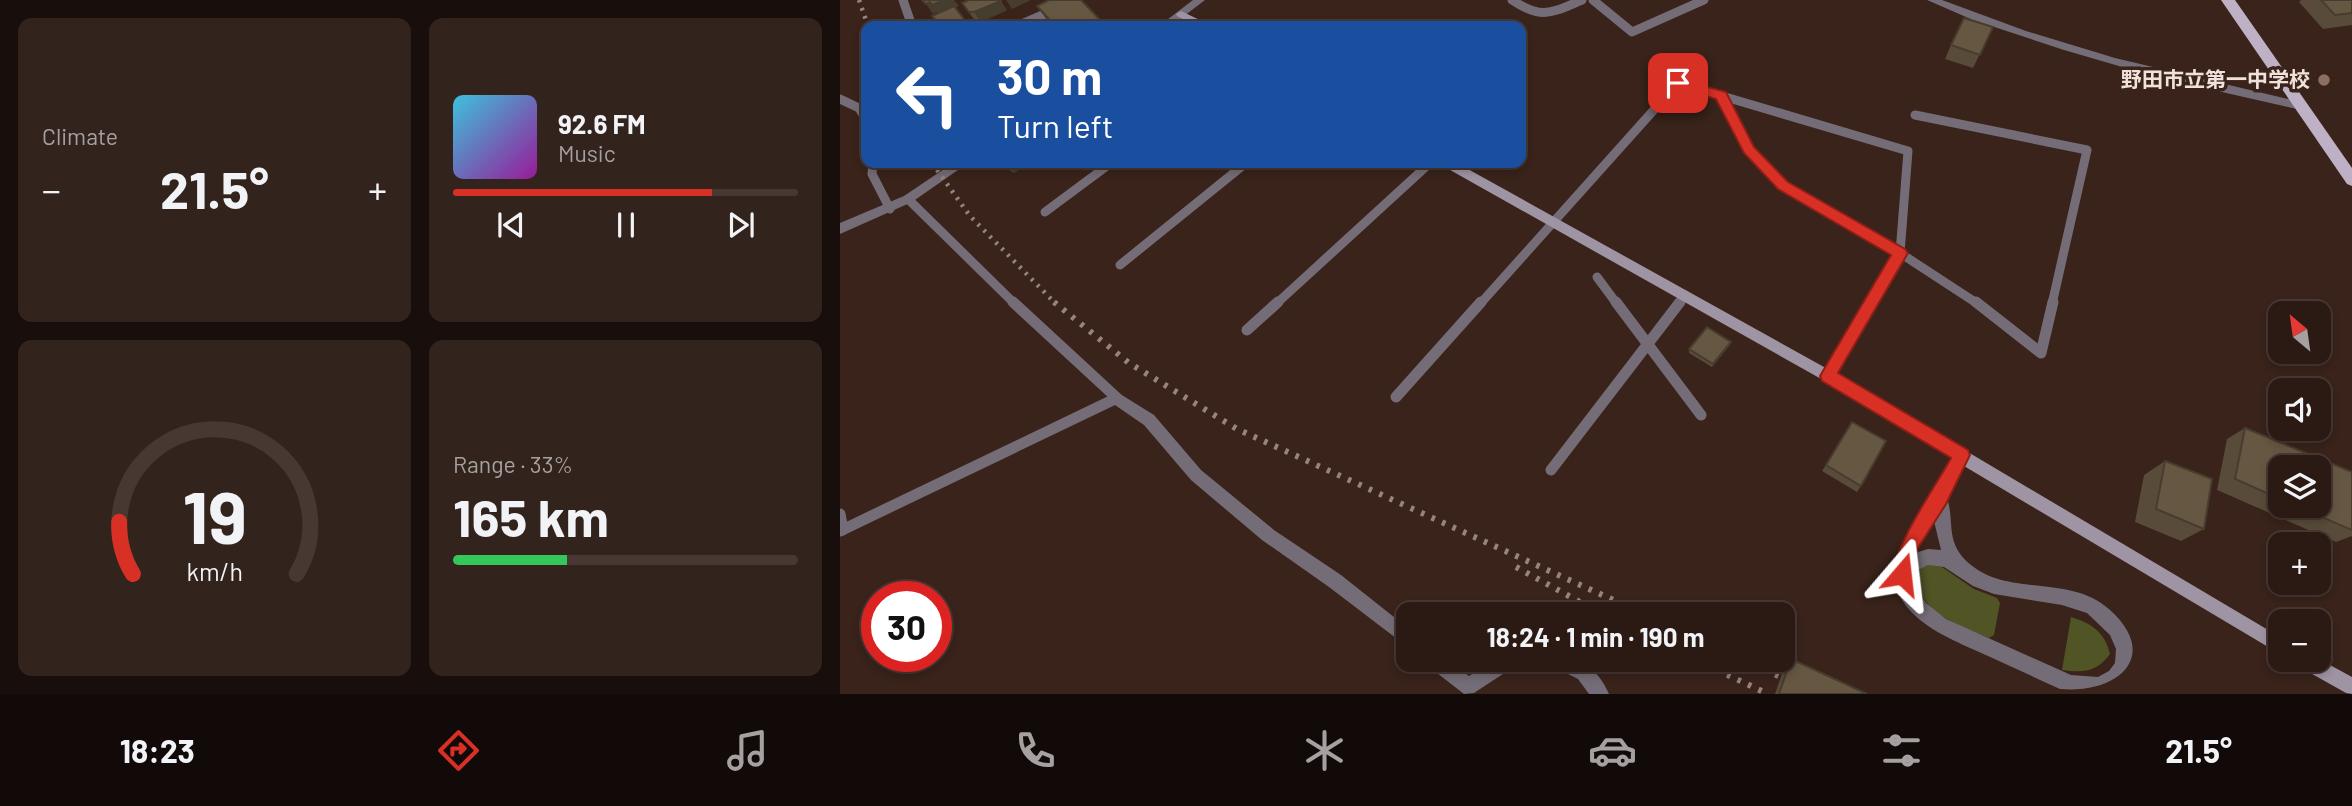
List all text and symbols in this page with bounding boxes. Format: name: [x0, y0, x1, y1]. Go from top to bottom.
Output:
text: 30 m: [997, 46, 1102, 105]
icon: left: [882, 49, 973, 140]
pin: [1648, 53, 1708, 113]
icon: arrive: [1659, 64, 1697, 102]
place label: 野田市立第一中学校: [2121, 66, 2310, 91]
marker: 野田市立第一中学校: [2316, 72, 2332, 88]
text: Turn left: [997, 106, 1114, 144]
text: 92.6 FM: [558, 108, 646, 139]
text: Climate: [42, 122, 118, 150]
text: Music: [558, 139, 616, 167]
text: 21.5°: [160, 157, 269, 219]
text: −: [42, 166, 61, 212]
text: +: [368, 166, 387, 212]
icon: previous: [492, 206, 530, 244]
icon: pause: [607, 206, 645, 244]
icon: next: [722, 206, 760, 244]
north arrow: [2268, 301, 2331, 364]
map controls: [2268, 301, 2331, 672]
button: sound: [2268, 378, 2331, 441]
text: Range · 33%: [453, 450, 573, 478]
button: layers: [2268, 455, 2331, 518]
text: 19: [182, 471, 247, 559]
text: 165 km: [453, 485, 609, 547]
button: +: [2268, 532, 2331, 595]
position arrow: [1865, 537, 1939, 611]
text: km/h: [186, 556, 243, 586]
speed limit sign: 30: [861, 581, 952, 672]
button: −: [2268, 609, 2331, 672]
text: 18:24 · 1 min · 190 m: [1487, 621, 1704, 652]
icon: directions: [434, 726, 483, 775]
icon: music: [723, 726, 772, 775]
icon: phone: [1011, 726, 1060, 775]
icon: climate: [1300, 726, 1349, 775]
icon: car: [1588, 726, 1637, 775]
icon: filters: [1877, 726, 1926, 775]
text: 18:23: [120, 731, 195, 769]
text: 21.5°: [2165, 731, 2232, 769]

